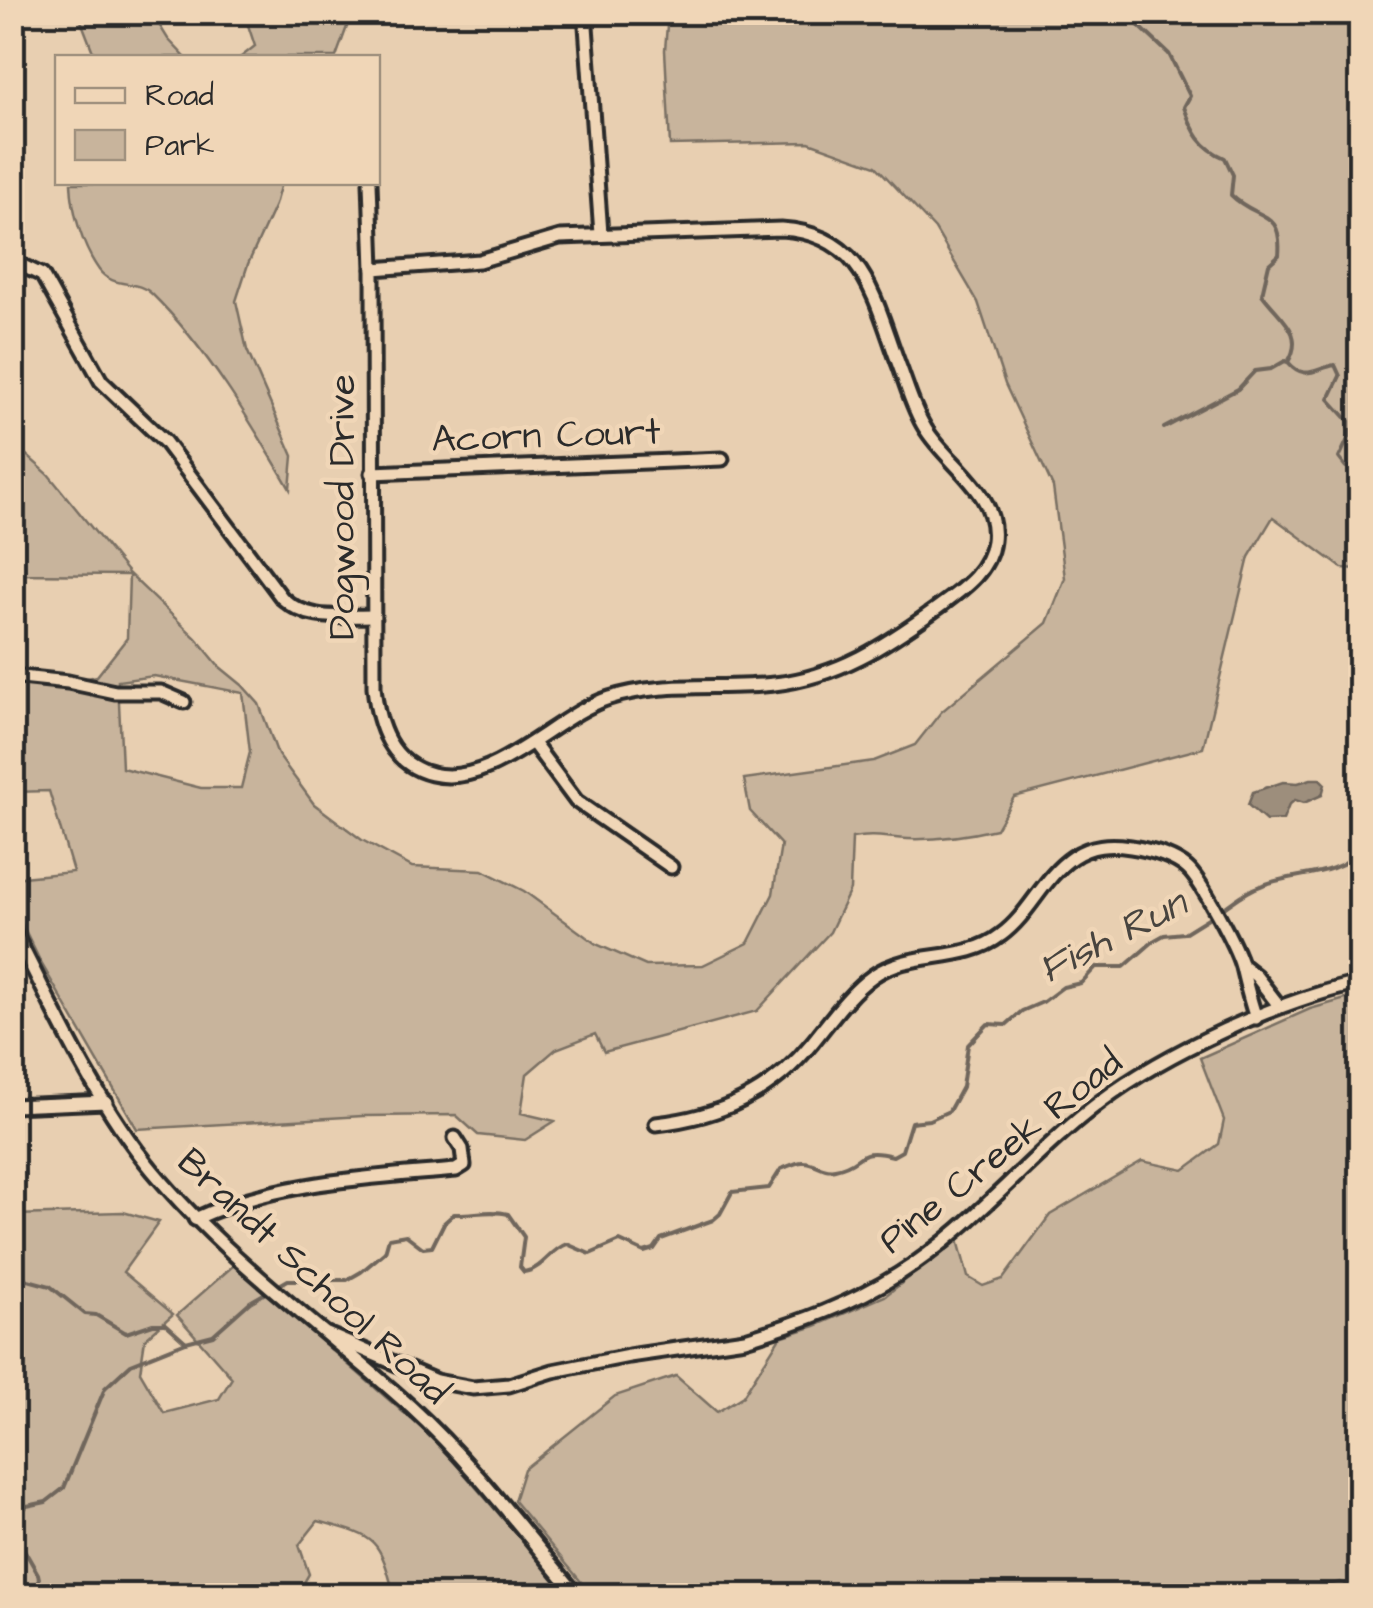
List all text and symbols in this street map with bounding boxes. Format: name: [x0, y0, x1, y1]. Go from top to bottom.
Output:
legend: [55, 55, 380, 185]
text: Road: [145, 75, 214, 117]
text: Park: [145, 125, 214, 167]
street label: Dogwood Drive: [317, 374, 369, 640]
street label: Acorn Court: [431, 406, 661, 466]
water label: Fish Run: [1030, 875, 1199, 997]
street label: Pine Creek Road: [868, 1038, 1134, 1266]
street label: Brandt School Road: [165, 1137, 461, 1417]

